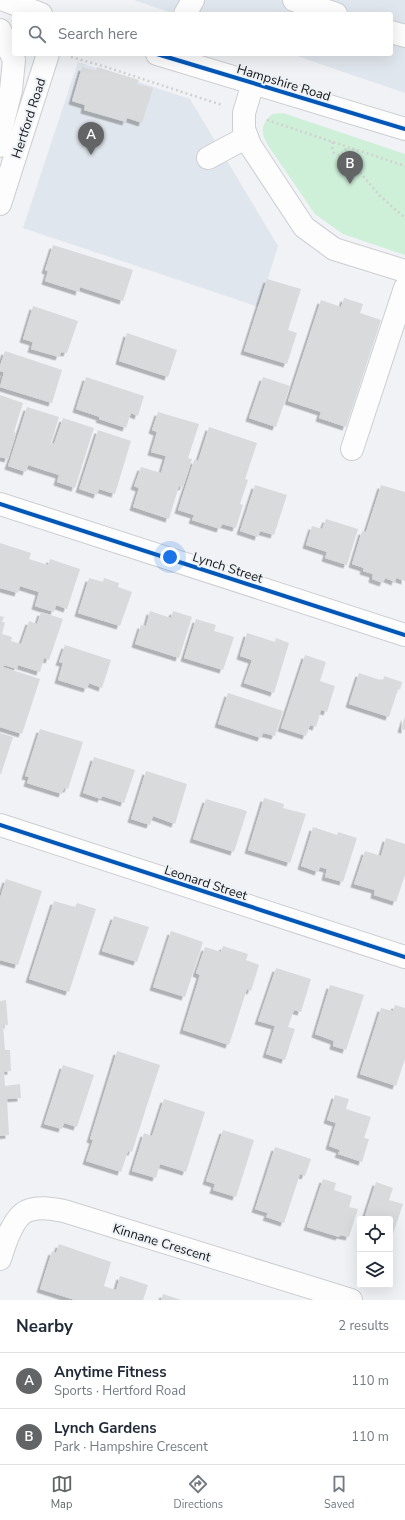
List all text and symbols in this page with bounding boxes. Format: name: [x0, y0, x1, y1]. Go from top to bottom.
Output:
search box: [12, 12, 393, 56]
icon: search: [26, 23, 48, 45]
text: Search here: [58, 24, 138, 44]
street label: Hampshire Road: [235, 60, 333, 106]
street label: Hertford Road: [7, 76, 50, 161]
pin: A: [78, 122, 104, 155]
pin: B: [337, 151, 363, 184]
your location: [160, 547, 180, 567]
street label: Lynch Street: [190, 548, 266, 588]
street label: Leonard Street: [162, 861, 250, 905]
map controls: [357, 1216, 393, 1288]
button: locate: [357, 1216, 393, 1252]
street label: Kinnane Crescent: [110, 1219, 213, 1267]
button: layers: [357, 1252, 393, 1288]
text: Nearby: [16, 1315, 73, 1338]
text: 2 results: [338, 1317, 389, 1335]
text: Anytime Fitness: [54, 1362, 166, 1382]
text: A: [24, 1372, 34, 1390]
text: 110 m: [351, 1372, 389, 1390]
text: Sports · Hertford Road: [54, 1382, 186, 1400]
text: Lynch Gardens: [54, 1418, 157, 1438]
text: B: [25, 1428, 33, 1446]
text: 110 m: [351, 1428, 389, 1446]
text: Park · Hampshire Crescent: [54, 1438, 208, 1456]
tab: Map: [51, 1473, 73, 1512]
tab: Directions: [174, 1473, 223, 1512]
tab: Saved: [324, 1473, 354, 1512]

